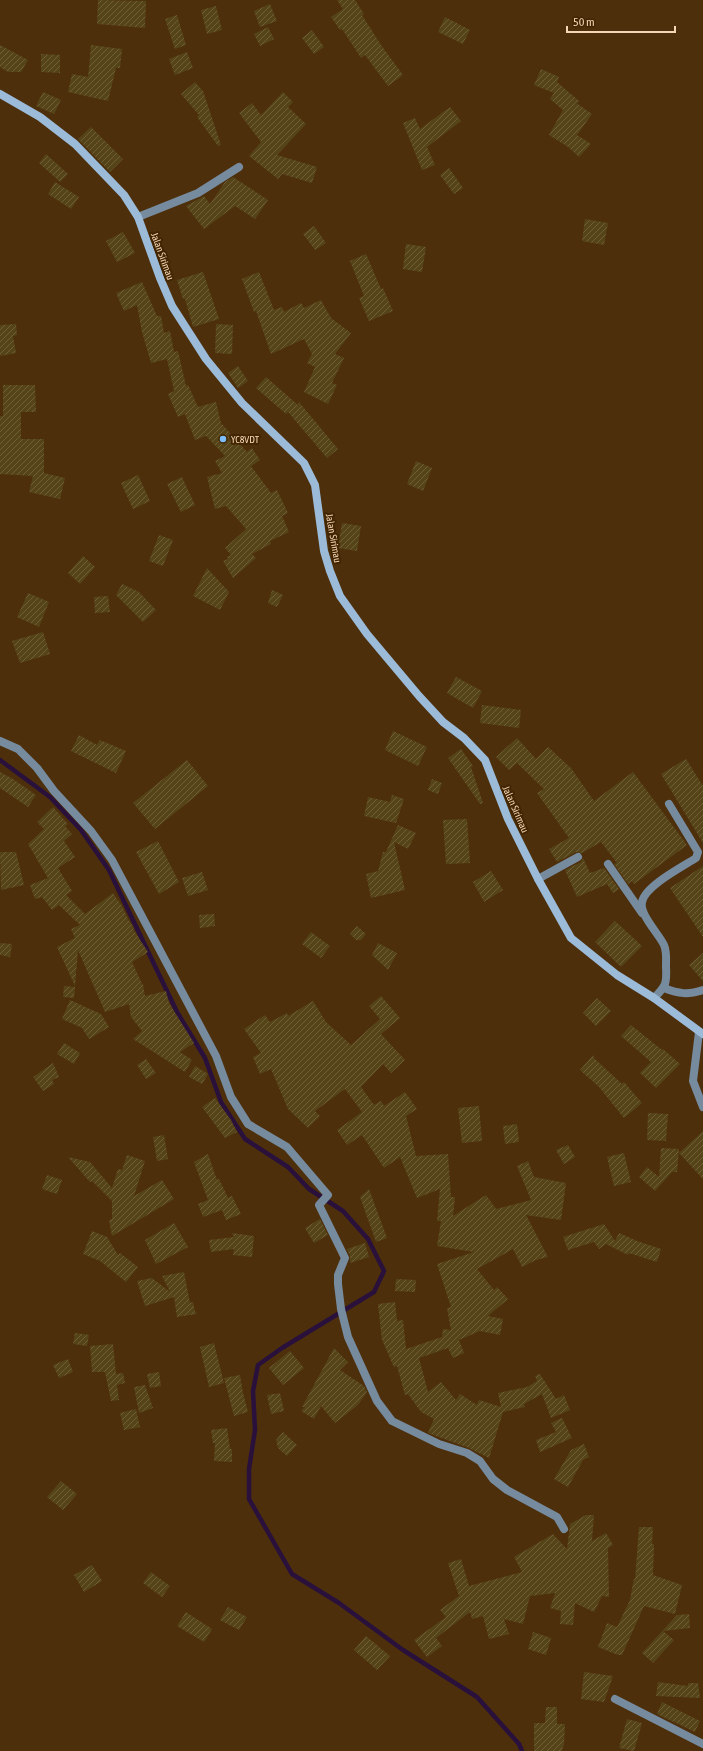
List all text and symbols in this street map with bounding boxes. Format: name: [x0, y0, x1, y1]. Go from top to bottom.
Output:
scale bar: [567, 8, 675, 34]
text: 50 m: [573, 15, 595, 29]
street label: Jalan Sirimau: [149, 231, 176, 282]
marker: YC8VDT: [218, 434, 228, 444]
place label: YC8VDT: [231, 434, 260, 445]
street label: Jalan Sirimau: [324, 513, 343, 564]
street label: Jalan Sirimau: [500, 784, 531, 834]

